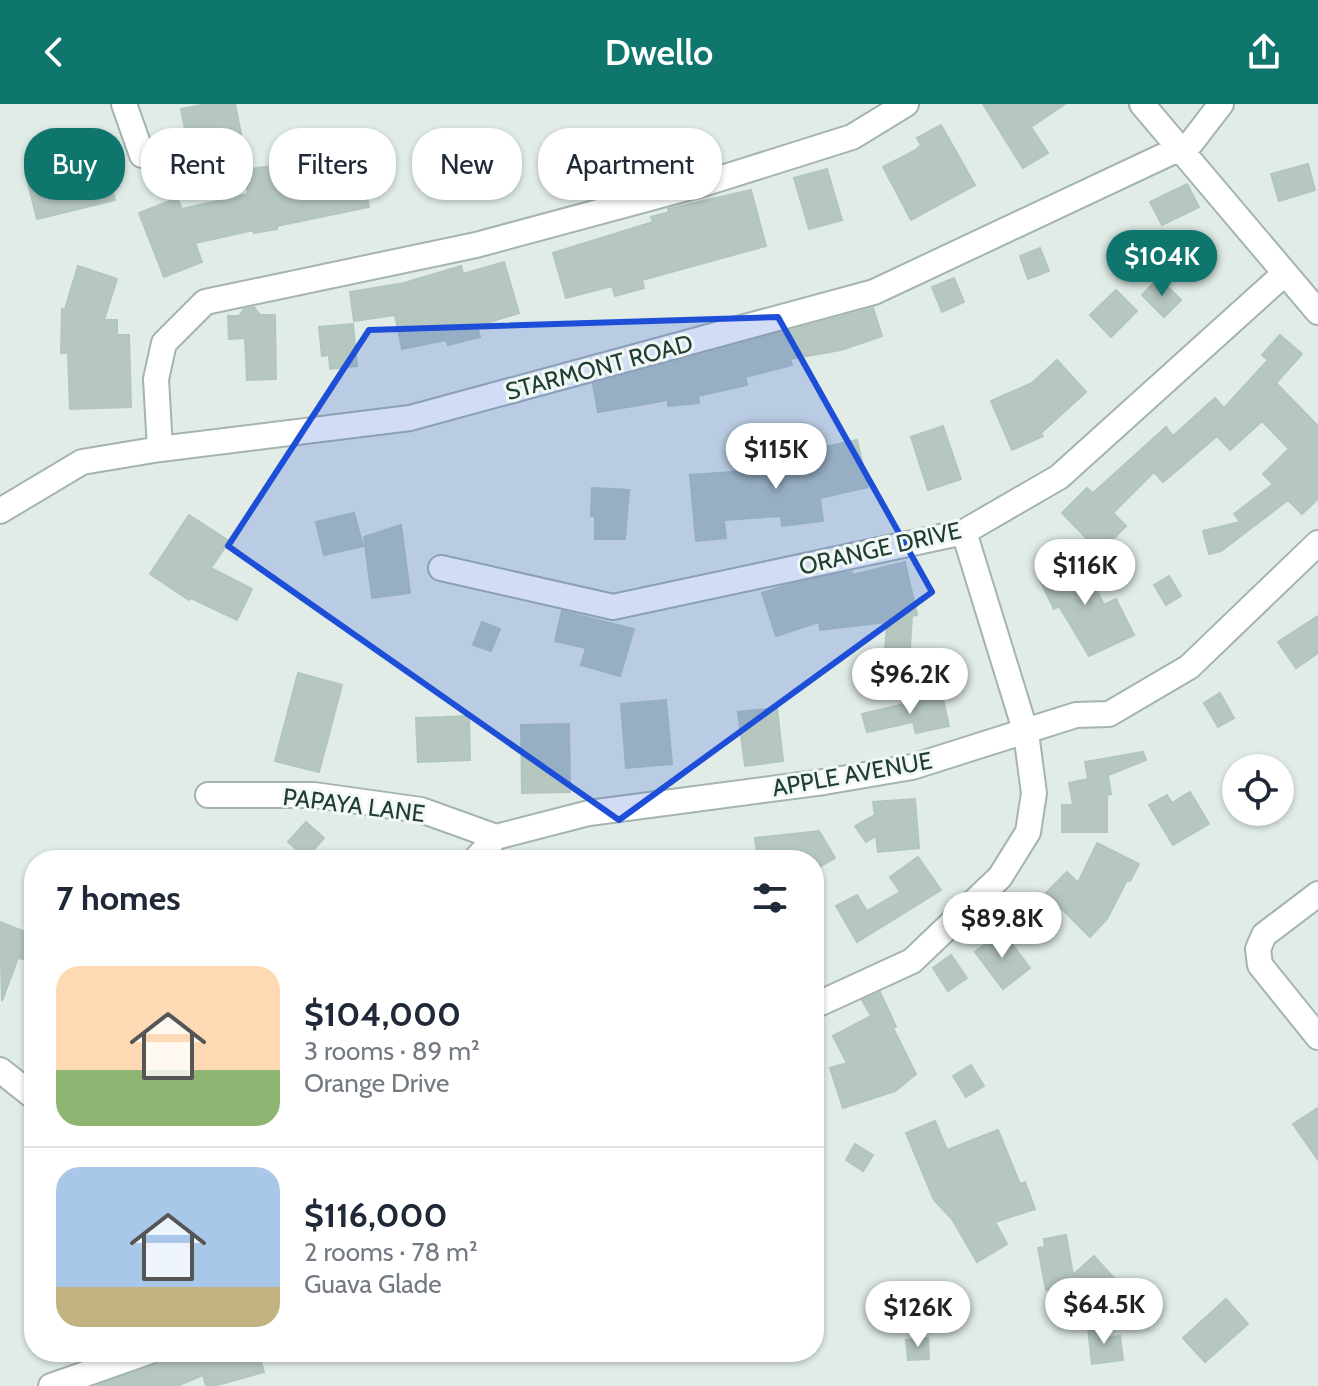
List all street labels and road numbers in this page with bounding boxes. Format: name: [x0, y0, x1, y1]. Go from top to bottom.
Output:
street label: STARMONT ROAD: [502, 328, 696, 406]
street label: ORANGE DRIVE: [796, 515, 964, 581]
street label: APPLE AVENUE: [770, 746, 934, 802]
street label: PAPAYA LANE: [281, 782, 427, 828]

